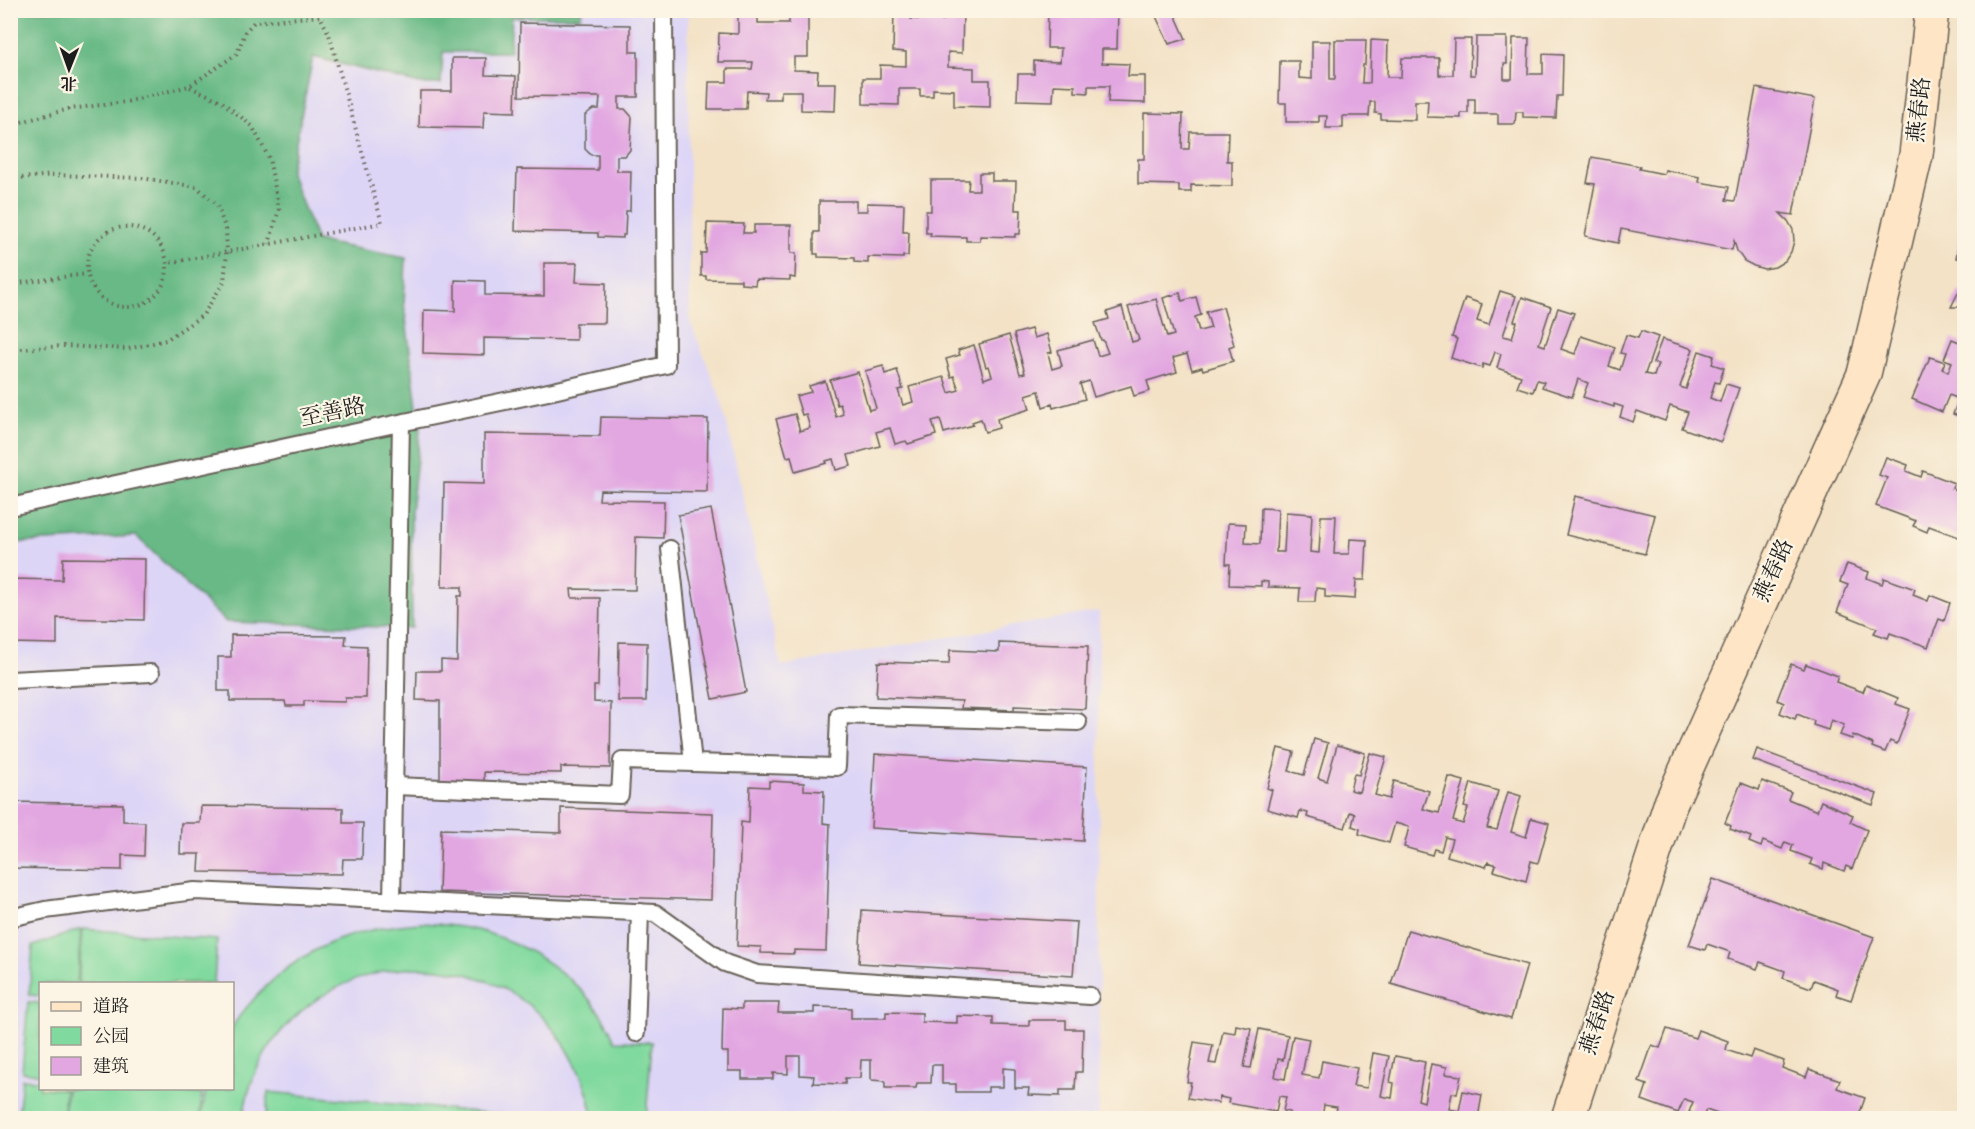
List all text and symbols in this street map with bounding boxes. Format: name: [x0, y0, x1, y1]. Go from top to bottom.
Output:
north arrow: [39, 39, 99, 99]
text: 北: [61, 70, 77, 93]
street label: 燕春路: [1902, 76, 1940, 144]
street label: 至善路: [297, 391, 369, 437]
street label: 燕春路: [1747, 534, 1803, 608]
legend: [39, 982, 234, 1090]
street label: 燕春路: [1574, 987, 1624, 1059]
text: 道路: [93, 995, 129, 1021]
text: 公园: [93, 1025, 129, 1051]
text: 建筑: [93, 1055, 129, 1081]

